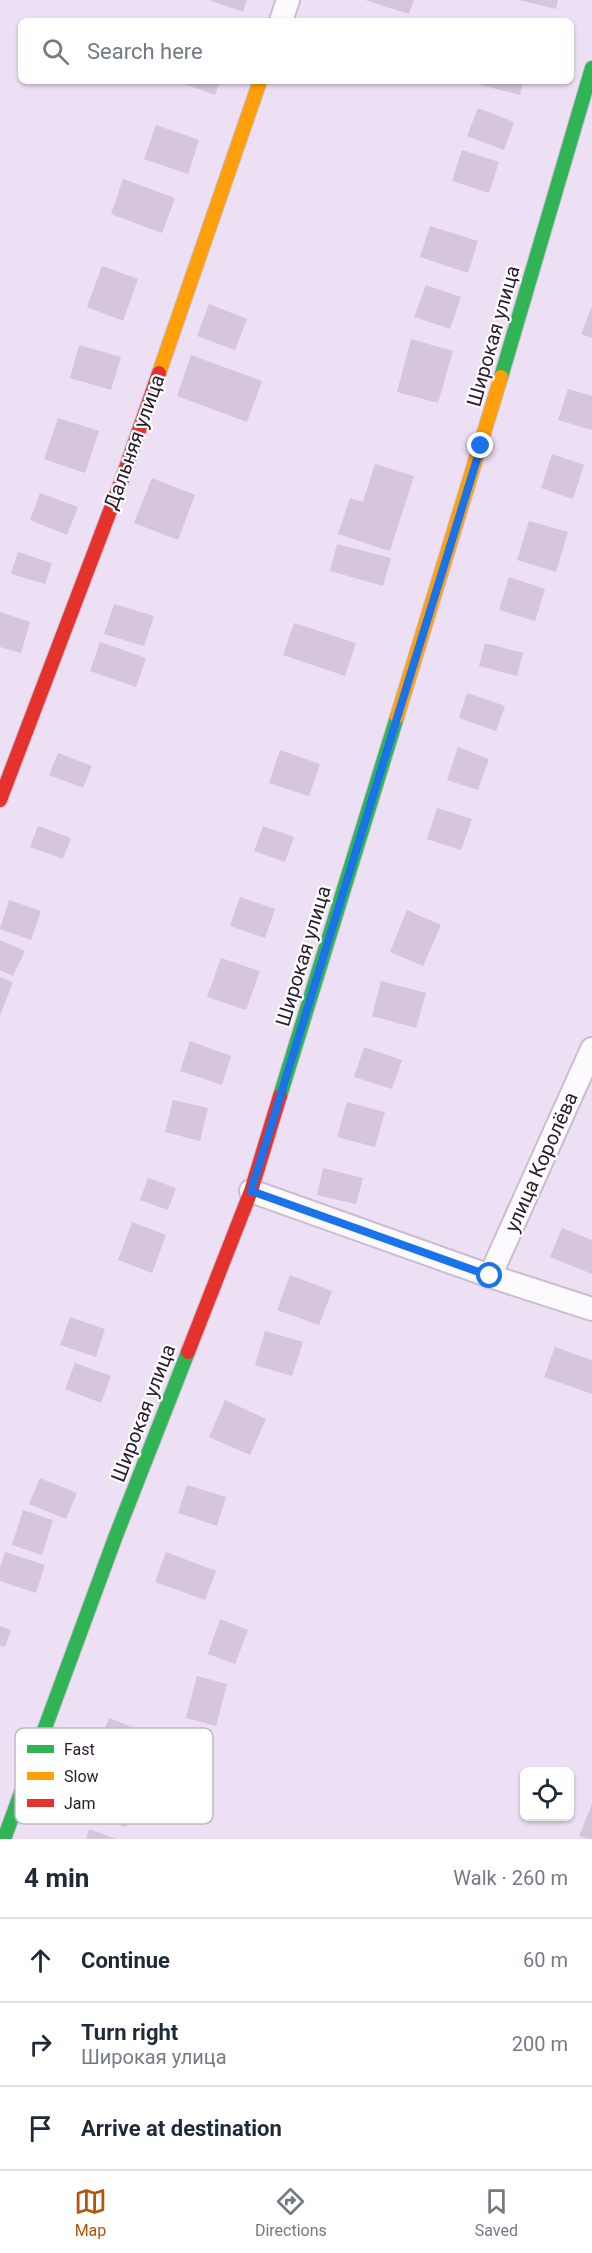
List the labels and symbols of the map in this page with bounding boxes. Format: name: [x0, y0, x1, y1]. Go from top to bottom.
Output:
street label: Широкая улица: [461, 263, 525, 409]
street label: Дальняя улица: [98, 371, 170, 513]
route end: [467, 432, 493, 458]
street label: Широкая улица: [270, 883, 336, 1029]
street label: улица Королёва: [499, 1088, 583, 1236]
route start: [476, 1262, 502, 1288]
street label: Широкая улица: [106, 1341, 180, 1485]
legend: [15, 1728, 213, 1824]
text: Fast: [64, 1740, 95, 1759]
text: Slow: [64, 1767, 99, 1786]
text: Jam: [64, 1794, 96, 1813]

